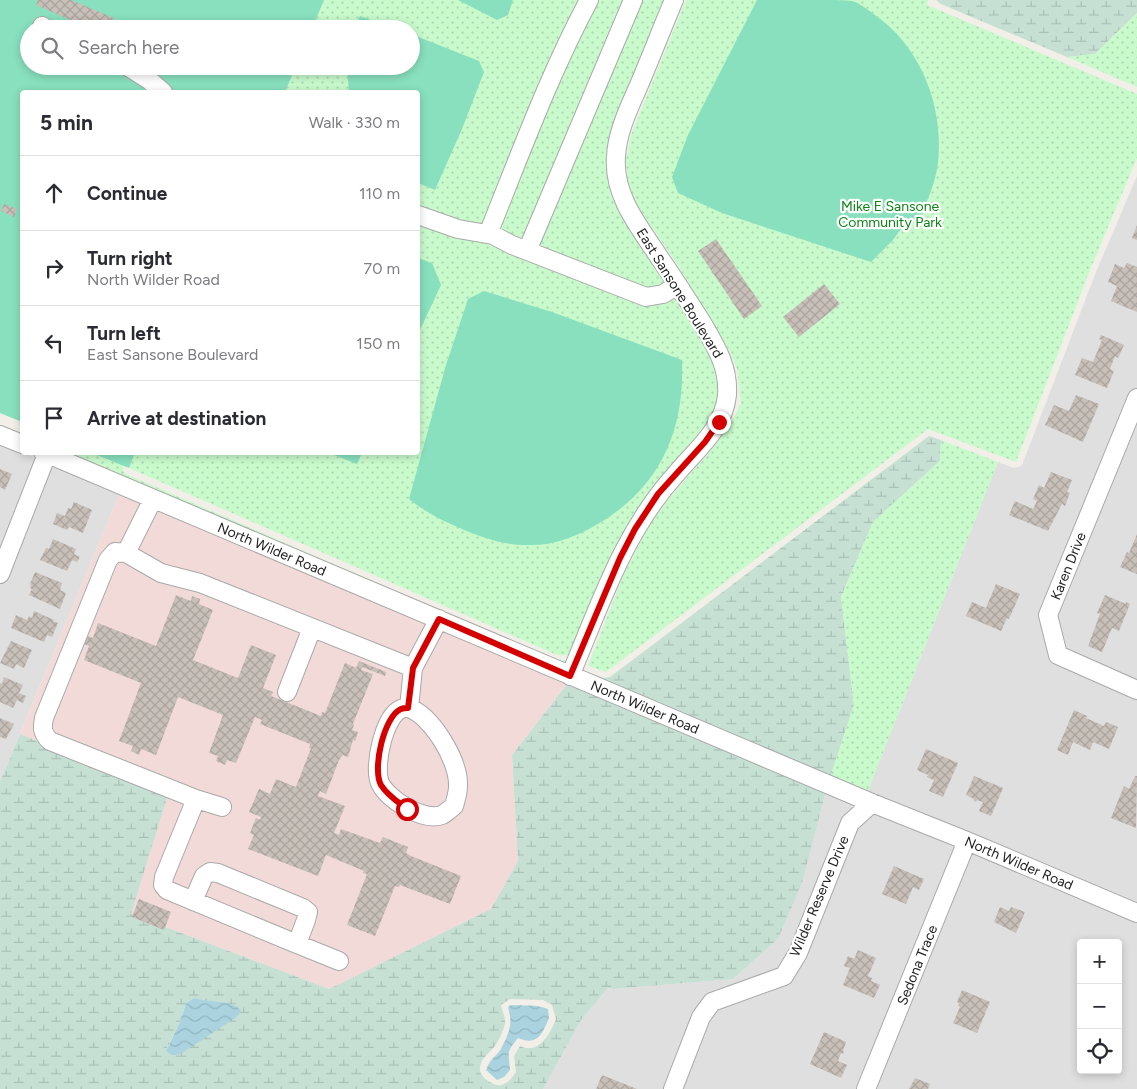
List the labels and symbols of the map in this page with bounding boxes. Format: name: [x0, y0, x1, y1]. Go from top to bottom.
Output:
park label: Mike E Sansone Community Park: [838, 198, 942, 231]
street label: East Sansone Boulevard: [633, 225, 727, 361]
route end: [708, 411, 731, 434]
street label: North Wilder Road: [215, 519, 329, 580]
street label: Karen Drive: [1047, 529, 1090, 603]
street label: North Wilder Road: [588, 677, 702, 738]
route start: [396, 798, 419, 821]
street label: Wilder Reserve Drive: [786, 833, 853, 959]
street label: North Wilder Road: [962, 833, 1076, 894]
street label: Sedona Trace: [894, 922, 941, 1008]

